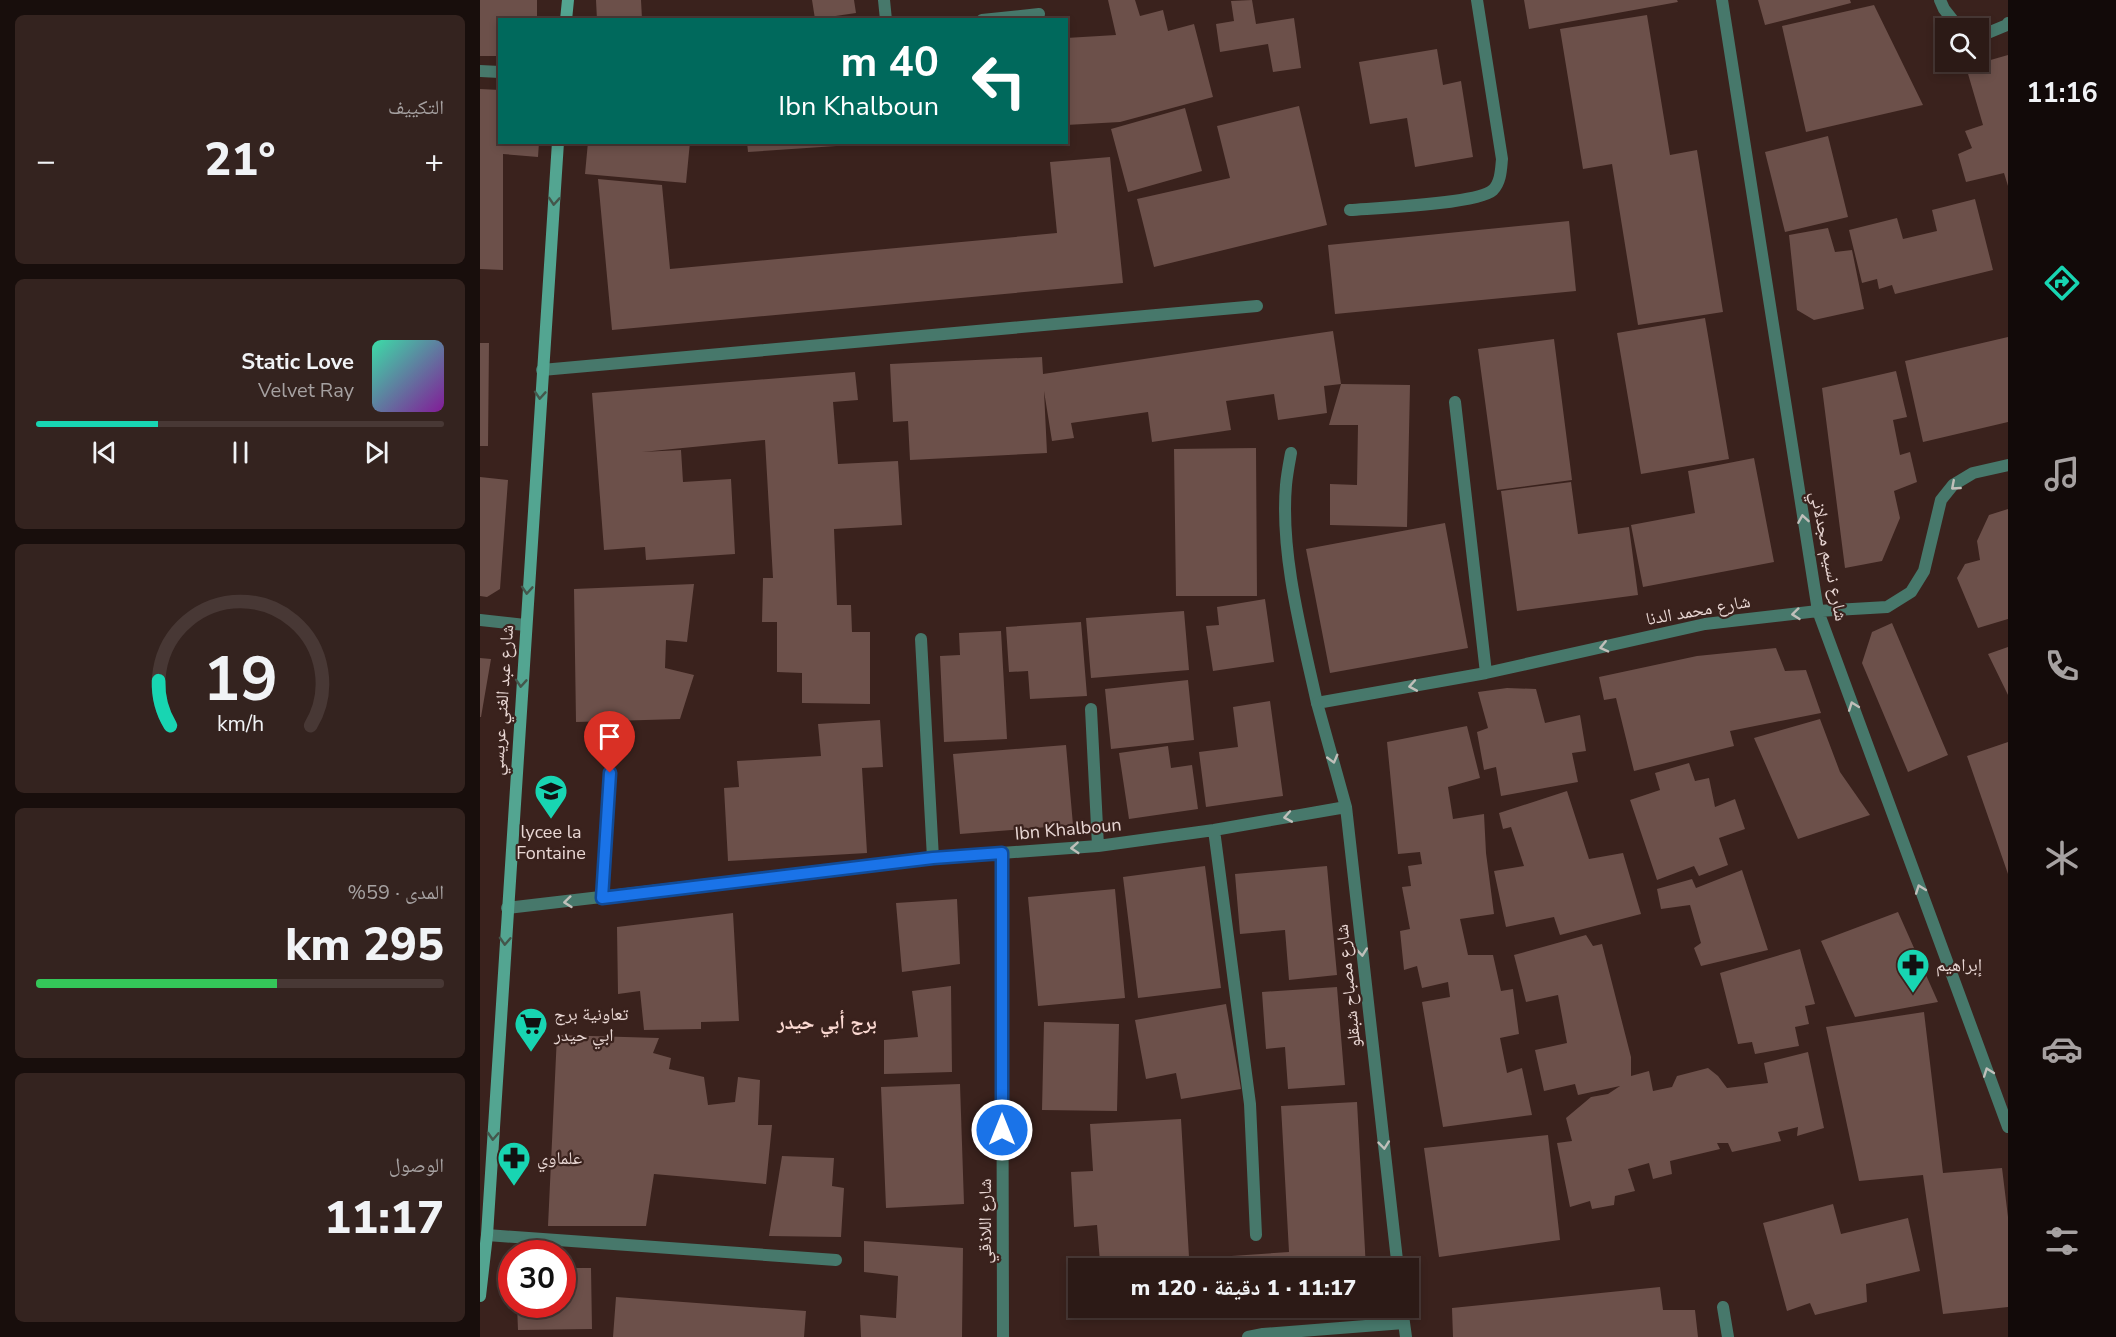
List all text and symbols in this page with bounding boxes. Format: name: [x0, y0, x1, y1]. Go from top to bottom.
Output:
map controls: [1935, 18, 1989, 72]
button: search: [1935, 18, 1989, 72]
text: 40 m: [840, 34, 939, 91]
icon: left: [960, 42, 1038, 120]
text: 11:16: [2026, 75, 2098, 112]
text: Ibn Khalboun: [778, 88, 939, 125]
text: التكييف: [388, 94, 444, 121]
text: 21°: [204, 130, 276, 191]
text: −: [36, 139, 56, 184]
text: +: [424, 139, 444, 184]
one-way arrow: [548, 196, 561, 205]
icon: directions: [2041, 262, 2083, 304]
text: Static Love: [241, 347, 354, 377]
text: Velvet Ray: [258, 377, 354, 404]
one-way arrow: [534, 391, 547, 400]
icon: previous: [88, 436, 121, 469]
icon: pause: [224, 436, 257, 469]
icon: next: [360, 436, 393, 469]
icon: music: [2041, 453, 2083, 495]
one-way arrow: [1951, 479, 1962, 490]
street label: شارع نسيم مجدلاني: [1802, 489, 1853, 623]
one-way arrow: [1797, 514, 1810, 524]
one-way arrow: [521, 585, 534, 594]
street label: شارع محمد الدنا: [1644, 589, 1752, 631]
one-way arrow: [1792, 607, 1801, 620]
street label: شارع عبد الغني عريسي: [485, 624, 522, 776]
text: 19: [203, 637, 277, 722]
one-way arrow: [1600, 639, 1610, 652]
icon: phone: [2041, 645, 2083, 687]
one-way arrow: [515, 679, 528, 688]
one-way arrow: [1409, 679, 1419, 692]
one-way arrow: [1847, 701, 1860, 712]
text: km/h: [216, 709, 264, 739]
pin: [584, 711, 635, 773]
icon: arrive: [593, 720, 626, 753]
one-way arrow: [1326, 753, 1338, 764]
school or university icon: lycee la Fontaine: [533, 773, 569, 820]
one-way arrow: [1284, 811, 1293, 823]
street label: Ibn Khalboun: [1014, 812, 1122, 846]
place label: lycee la Fontaine: [516, 820, 586, 865]
icon: climate: [2041, 837, 2083, 879]
one-way arrow: [1070, 841, 1079, 854]
text: المدى · 59%: [347, 879, 444, 906]
one-way arrow: [1915, 884, 1928, 895]
one-way arrow: [563, 895, 572, 908]
text: 295 km: [285, 915, 444, 976]
street label: شارع مصباح شبقلو: [1330, 923, 1366, 1049]
one-way arrow: [498, 936, 511, 945]
one-way arrow: [1355, 947, 1368, 956]
pharmacy icon: إبراهيم: [1895, 947, 1931, 994]
place label: إبراهيم: [1936, 953, 1982, 977]
place label: تعاونية برج ابي حيدر: [553, 1002, 628, 1050]
supermarket icon: تعاونية برج ابي حيدر: [513, 1006, 549, 1053]
district label: برج أبي حيدر: [776, 1009, 877, 1038]
icon: car: [2041, 1028, 2083, 1070]
one-way arrow: [1983, 1067, 1996, 1078]
position arrow: [970, 1098, 1034, 1162]
one-way arrow: [487, 1131, 500, 1140]
pharmacy icon: علماوي: [496, 1140, 532, 1187]
one-way arrow: [1377, 1141, 1390, 1150]
place label: علماوي: [537, 1146, 582, 1173]
text: الوصول: [389, 1152, 444, 1179]
street label: شارع اللاذقي: [973, 1178, 1000, 1264]
text: 11:17: [324, 1188, 444, 1249]
icon: filters: [2041, 1220, 2083, 1262]
speed limit sign: 30: [498, 1240, 576, 1318]
text: 11:17 · 1 دقيقة · 120 m: [1131, 1273, 1356, 1303]

